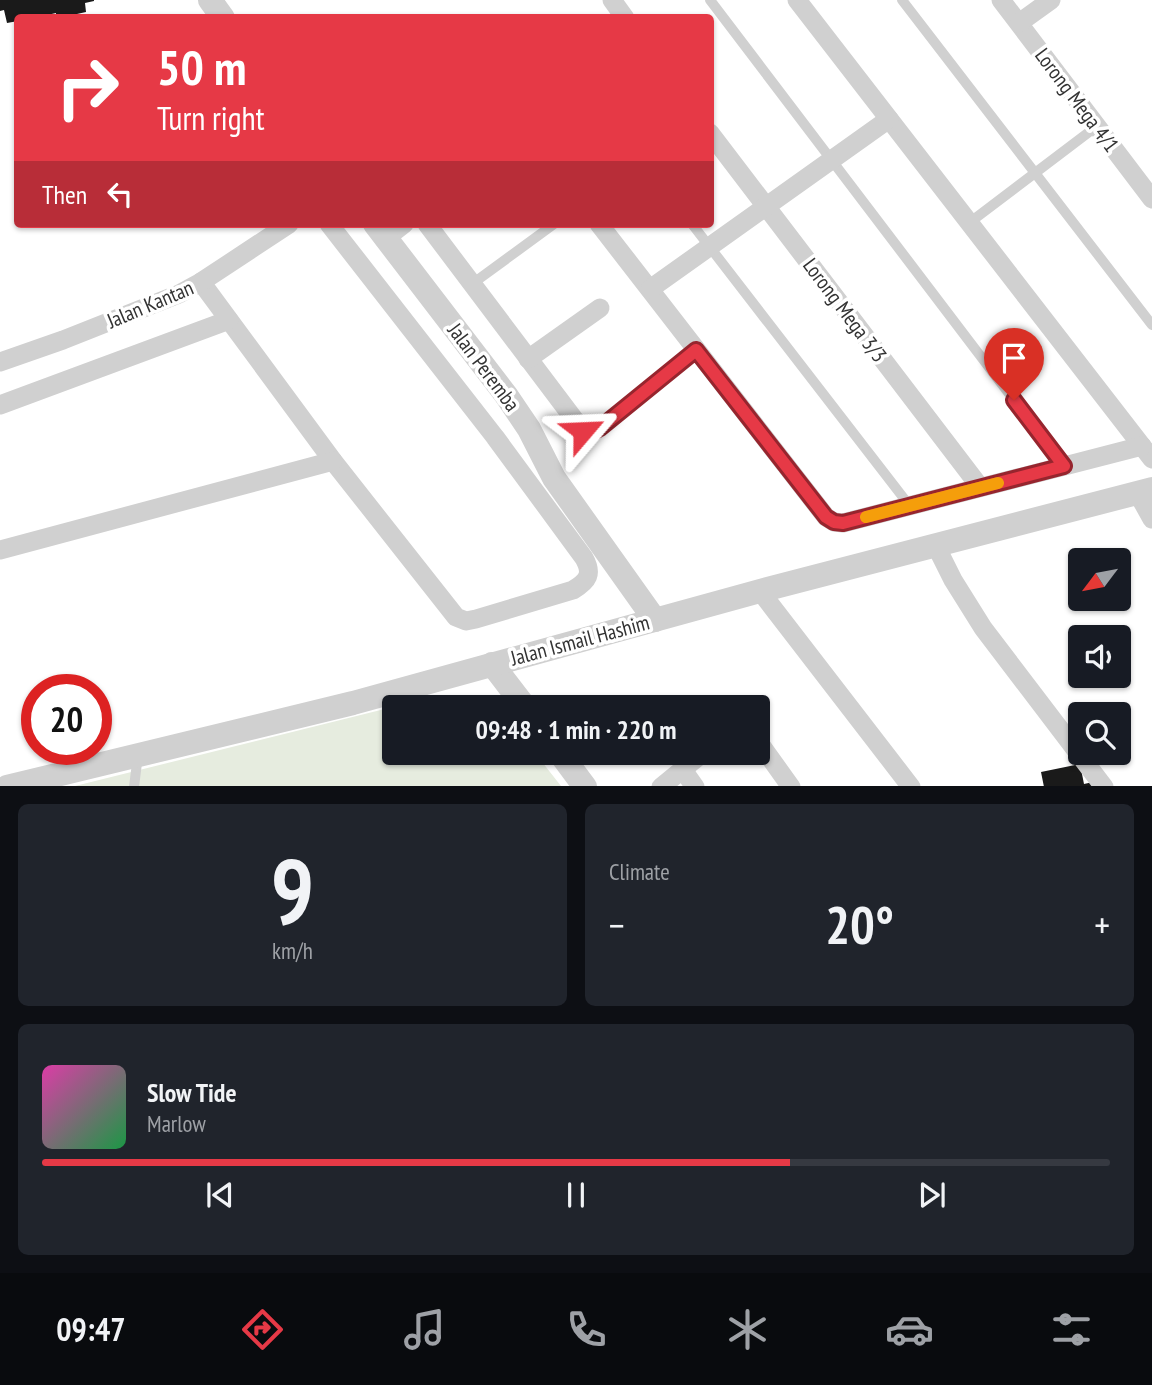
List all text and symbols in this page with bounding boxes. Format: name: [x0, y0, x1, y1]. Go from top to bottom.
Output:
text: 50 m: [157, 35, 246, 99]
icon: right: [42, 42, 133, 133]
street label: Lorong Mega 4/1: [1029, 43, 1125, 157]
text: Turn right: [157, 97, 265, 139]
icon: left: [101, 175, 139, 213]
text: Then: [42, 178, 87, 211]
street label: Lorong Mega 3/3: [797, 253, 893, 367]
street label: Jalan Kantan: [102, 274, 197, 335]
street label: Jalan Peremba: [441, 317, 526, 416]
pin: [984, 328, 1044, 400]
icon: arrive: [995, 339, 1033, 377]
position arrow: [546, 394, 620, 468]
north arrow: [1068, 548, 1130, 611]
map controls: [1068, 548, 1131, 765]
street label: Jalan Ismail Hashim: [507, 609, 652, 672]
button: sound: [1068, 625, 1131, 688]
speed limit sign: 20: [21, 674, 112, 765]
button: search: [1068, 702, 1131, 765]
text: 09:48 · 1 min · 220 m: [476, 713, 676, 746]
text: 9: [271, 831, 314, 949]
text: Climate: [609, 857, 670, 886]
text: 20°: [825, 891, 894, 958]
text: −: [609, 900, 625, 949]
text: +: [1094, 900, 1110, 949]
text: km/h: [272, 936, 313, 965]
text: Slow Tide: [147, 1076, 237, 1109]
text: Marlow: [147, 1109, 206, 1138]
icon: previous: [201, 1176, 239, 1214]
icon: pause: [557, 1176, 595, 1214]
icon: next: [913, 1176, 951, 1214]
icon: directions: [238, 1305, 287, 1354]
icon: music: [400, 1305, 449, 1354]
icon: phone: [562, 1305, 611, 1354]
icon: climate: [723, 1305, 772, 1354]
icon: car: [885, 1305, 934, 1354]
icon: filters: [1047, 1305, 1096, 1354]
text: 09:47: [56, 1308, 126, 1350]

